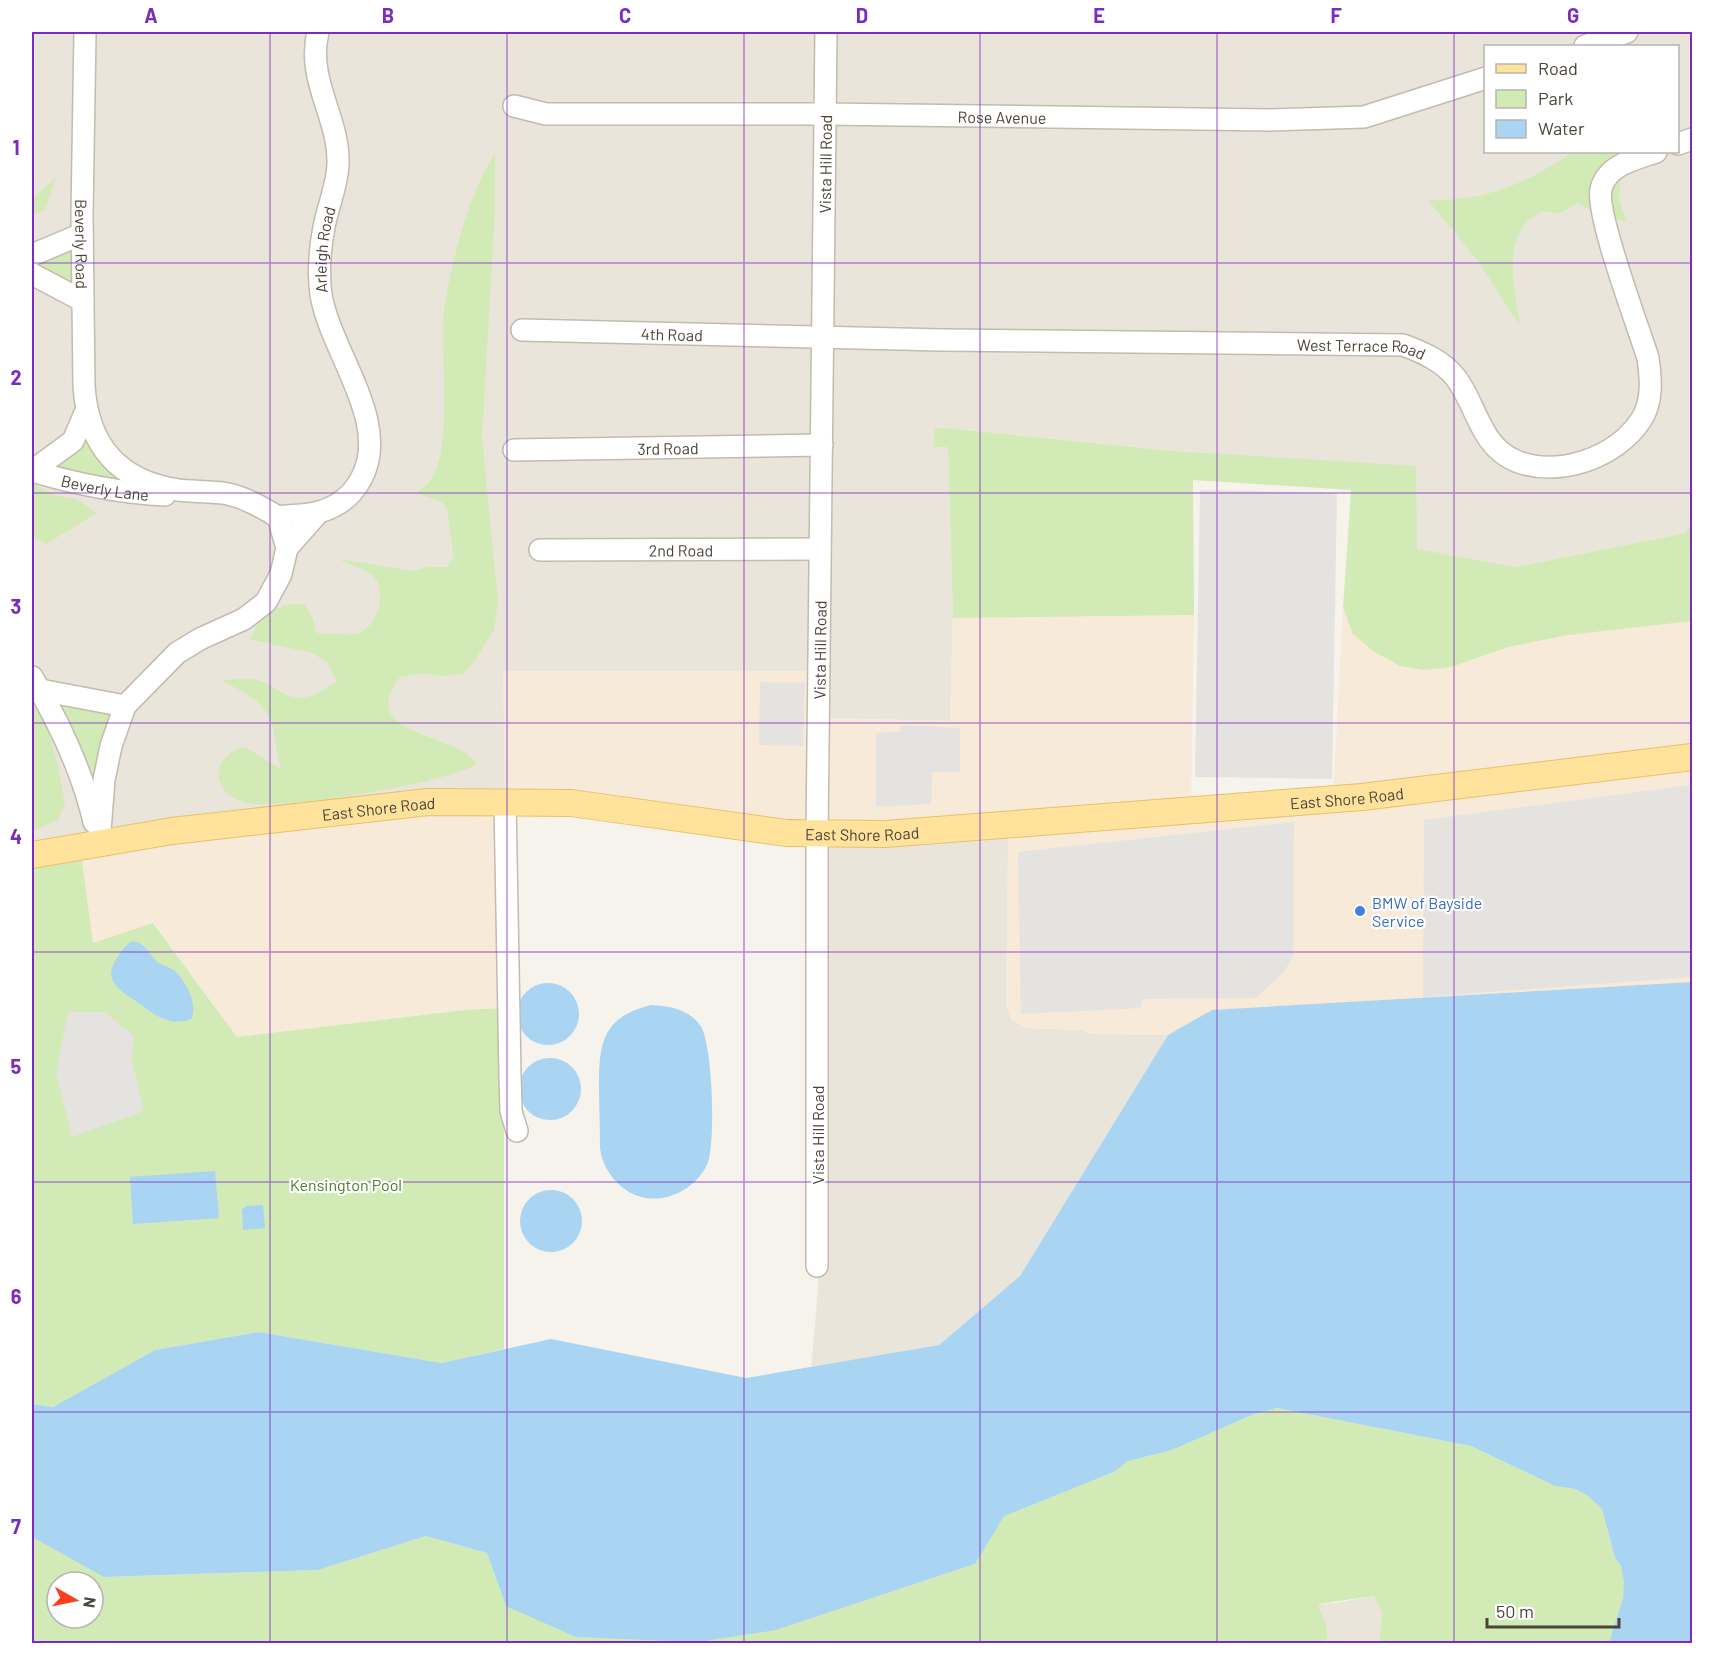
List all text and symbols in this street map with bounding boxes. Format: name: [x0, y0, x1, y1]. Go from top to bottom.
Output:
text: A: [144, 3, 158, 27]
text: B: [382, 3, 394, 27]
text: C: [619, 3, 631, 27]
text: D: [856, 3, 868, 27]
text: E: [1093, 3, 1105, 27]
text: F: [1330, 3, 1342, 27]
text: G: [1567, 3, 1579, 27]
legend: [1484, 45, 1679, 153]
text: Road: [1538, 57, 1578, 79]
text: Park: [1538, 87, 1573, 109]
street label: Rose Avenue: [957, 106, 1047, 126]
street label: Vista Hill Road: [814, 114, 835, 214]
text: Water: [1538, 117, 1585, 139]
text: 1: [12, 135, 20, 159]
street label: Beverly Road: [72, 199, 92, 289]
street label: Arleigh Road: [310, 204, 338, 294]
street label: 4th Road: [641, 323, 703, 344]
street label: West Terrace Road: [1297, 334, 1429, 363]
text: 2: [10, 365, 22, 389]
street label: 3rd Road: [637, 438, 699, 457]
street label: Beverly Lane: [59, 470, 150, 503]
street label: 2nd Road: [649, 540, 713, 559]
text: 3: [11, 594, 21, 618]
street label: Vista Hill Road: [809, 600, 829, 700]
street label: East Shore Road: [1289, 783, 1405, 812]
street label: East Shore Road: [321, 792, 435, 823]
street label: East Shore Road: [805, 822, 920, 844]
text: 4: [10, 824, 22, 848]
place label: BMW of Bayside Service: [1372, 893, 1482, 930]
marker: BMW of Bayside Service: [1353, 904, 1367, 918]
text: 5: [11, 1054, 22, 1078]
street label: Vista Hill Road: [808, 1086, 827, 1184]
park label: Kensington Pool: [290, 1175, 402, 1194]
text: 6: [11, 1284, 22, 1308]
text: 7: [11, 1514, 21, 1538]
north arrow: [45, 1570, 105, 1630]
scale bar: [1487, 1591, 1619, 1629]
text: N: [80, 1596, 101, 1609]
text: 50 m: [1496, 1600, 1534, 1622]

